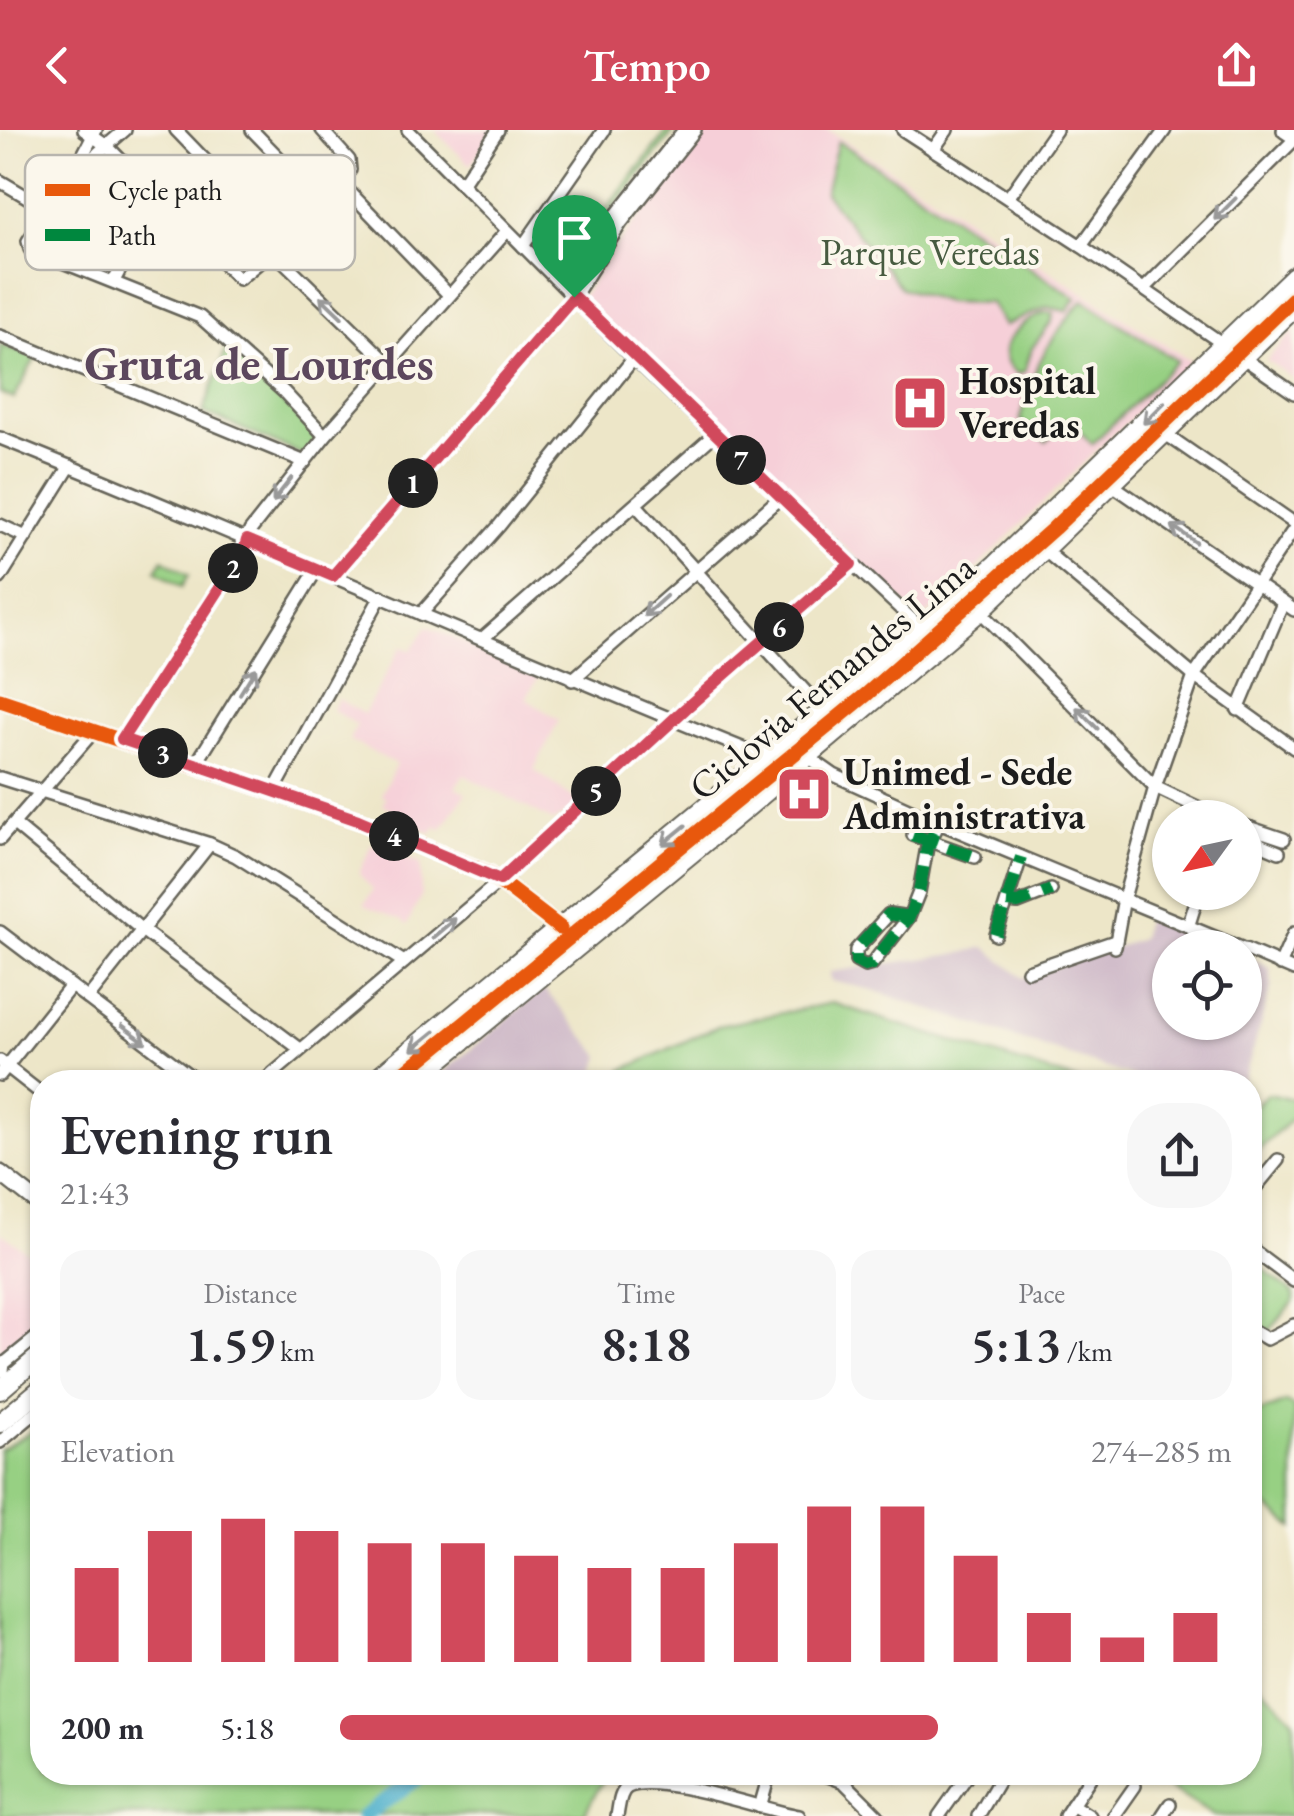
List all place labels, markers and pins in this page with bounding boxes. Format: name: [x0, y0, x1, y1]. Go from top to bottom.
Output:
pin: [532, 195, 617, 298]
place label: Hospital Veredas: [959, 356, 1096, 449]
hospital icon: Hospital Veredas: [890, 373, 950, 433]
pin: 7: [716, 435, 766, 485]
pin: 1: [388, 458, 438, 508]
pin: 2: [208, 543, 258, 593]
pin: 6: [754, 602, 804, 652]
pin: 3: [138, 728, 188, 778]
place label: Unimed - Sede Administrativa: [842, 747, 1086, 840]
hospital icon: Unimed - Sede Administrativa: [774, 764, 834, 824]
pin: 5: [571, 766, 621, 816]
pin: 4: [369, 811, 419, 861]

